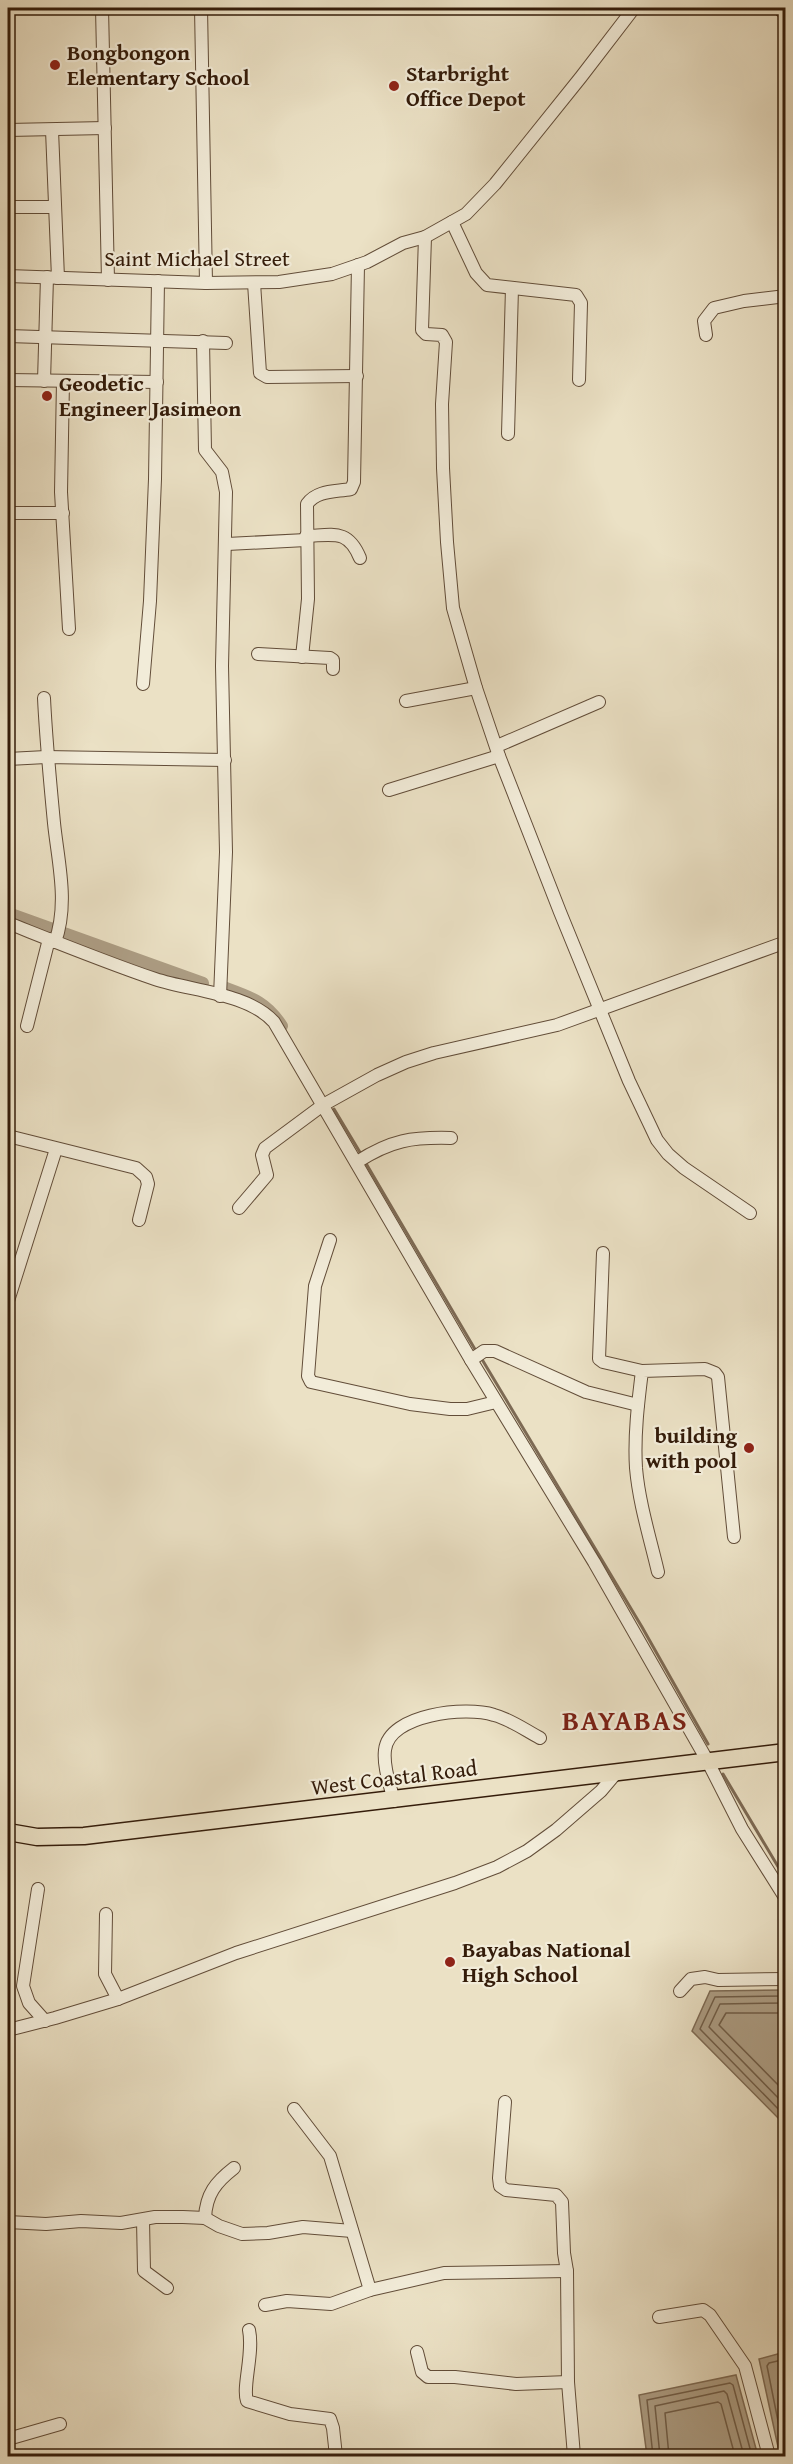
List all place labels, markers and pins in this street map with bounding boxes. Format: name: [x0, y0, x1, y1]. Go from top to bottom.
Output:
place label: Bongbongon Elementary School: [67, 36, 250, 93]
place label: Starbright Office Depot: [406, 57, 526, 114]
marker: Bongbongon Elementary School: [48, 58, 62, 72]
marker: Starbright Office Depot: [387, 79, 401, 93]
place label: Geodetic Engineer Jasimeon: [59, 367, 241, 424]
marker: Geodetic Engineer Jasimeon: [40, 389, 54, 403]
place label: building with pool: [645, 1419, 737, 1476]
marker: building with pool: [742, 1441, 756, 1455]
place label: Bayabas National High School: [462, 1933, 631, 1990]
marker: Bayabas National High School: [443, 1955, 457, 1969]

